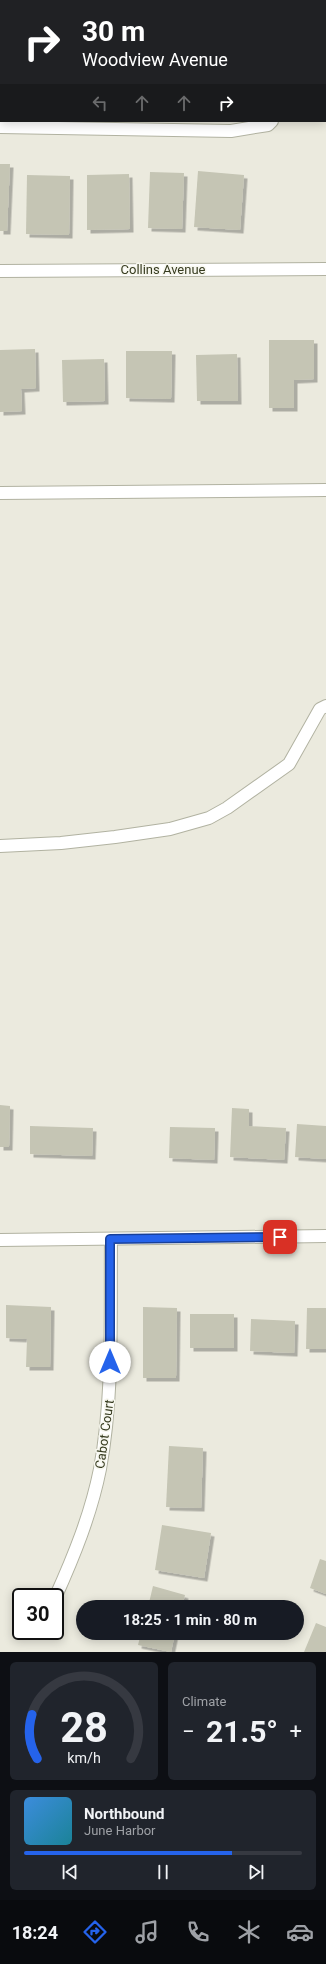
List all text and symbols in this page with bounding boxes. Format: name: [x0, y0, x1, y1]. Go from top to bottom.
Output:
text: 30 m: [82, 15, 145, 48]
icon: right: [16, 16, 68, 68]
text: Woodview Avenue: [82, 49, 228, 70]
icon: left: [89, 92, 111, 114]
icon: ahead: [131, 92, 153, 114]
icon: ahead: [173, 92, 195, 114]
icon: right: [215, 92, 237, 114]
street label: Collins Avenue: [121, 262, 206, 277]
pin: [263, 1220, 297, 1254]
icon: arrive: [269, 1226, 291, 1248]
position arrow: [89, 1341, 131, 1383]
street label: Cabot Court: [92, 1398, 117, 1470]
speed limit sign: 30: [12, 1588, 64, 1640]
text: 18:25 · 1 min · 80 m: [123, 1611, 257, 1629]
text: Climate: [182, 1694, 226, 1709]
text: 28: [60, 1703, 108, 1752]
text: 21.5°: [206, 1714, 278, 1749]
text: −: [182, 1719, 195, 1744]
text: +: [290, 1719, 302, 1744]
text: km/h: [67, 1750, 101, 1766]
text: Northbound: [84, 1805, 165, 1823]
text: June Harbor: [84, 1823, 156, 1838]
icon: previous: [59, 1861, 81, 1883]
icon: pause: [152, 1861, 174, 1883]
icon: next: [245, 1861, 267, 1883]
icon: directions: [81, 1918, 109, 1946]
icon: music: [133, 1918, 161, 1946]
icon: phone: [184, 1918, 212, 1946]
icon: climate: [235, 1918, 263, 1946]
icon: car: [286, 1918, 314, 1946]
text: 18:24: [12, 1922, 58, 1943]

